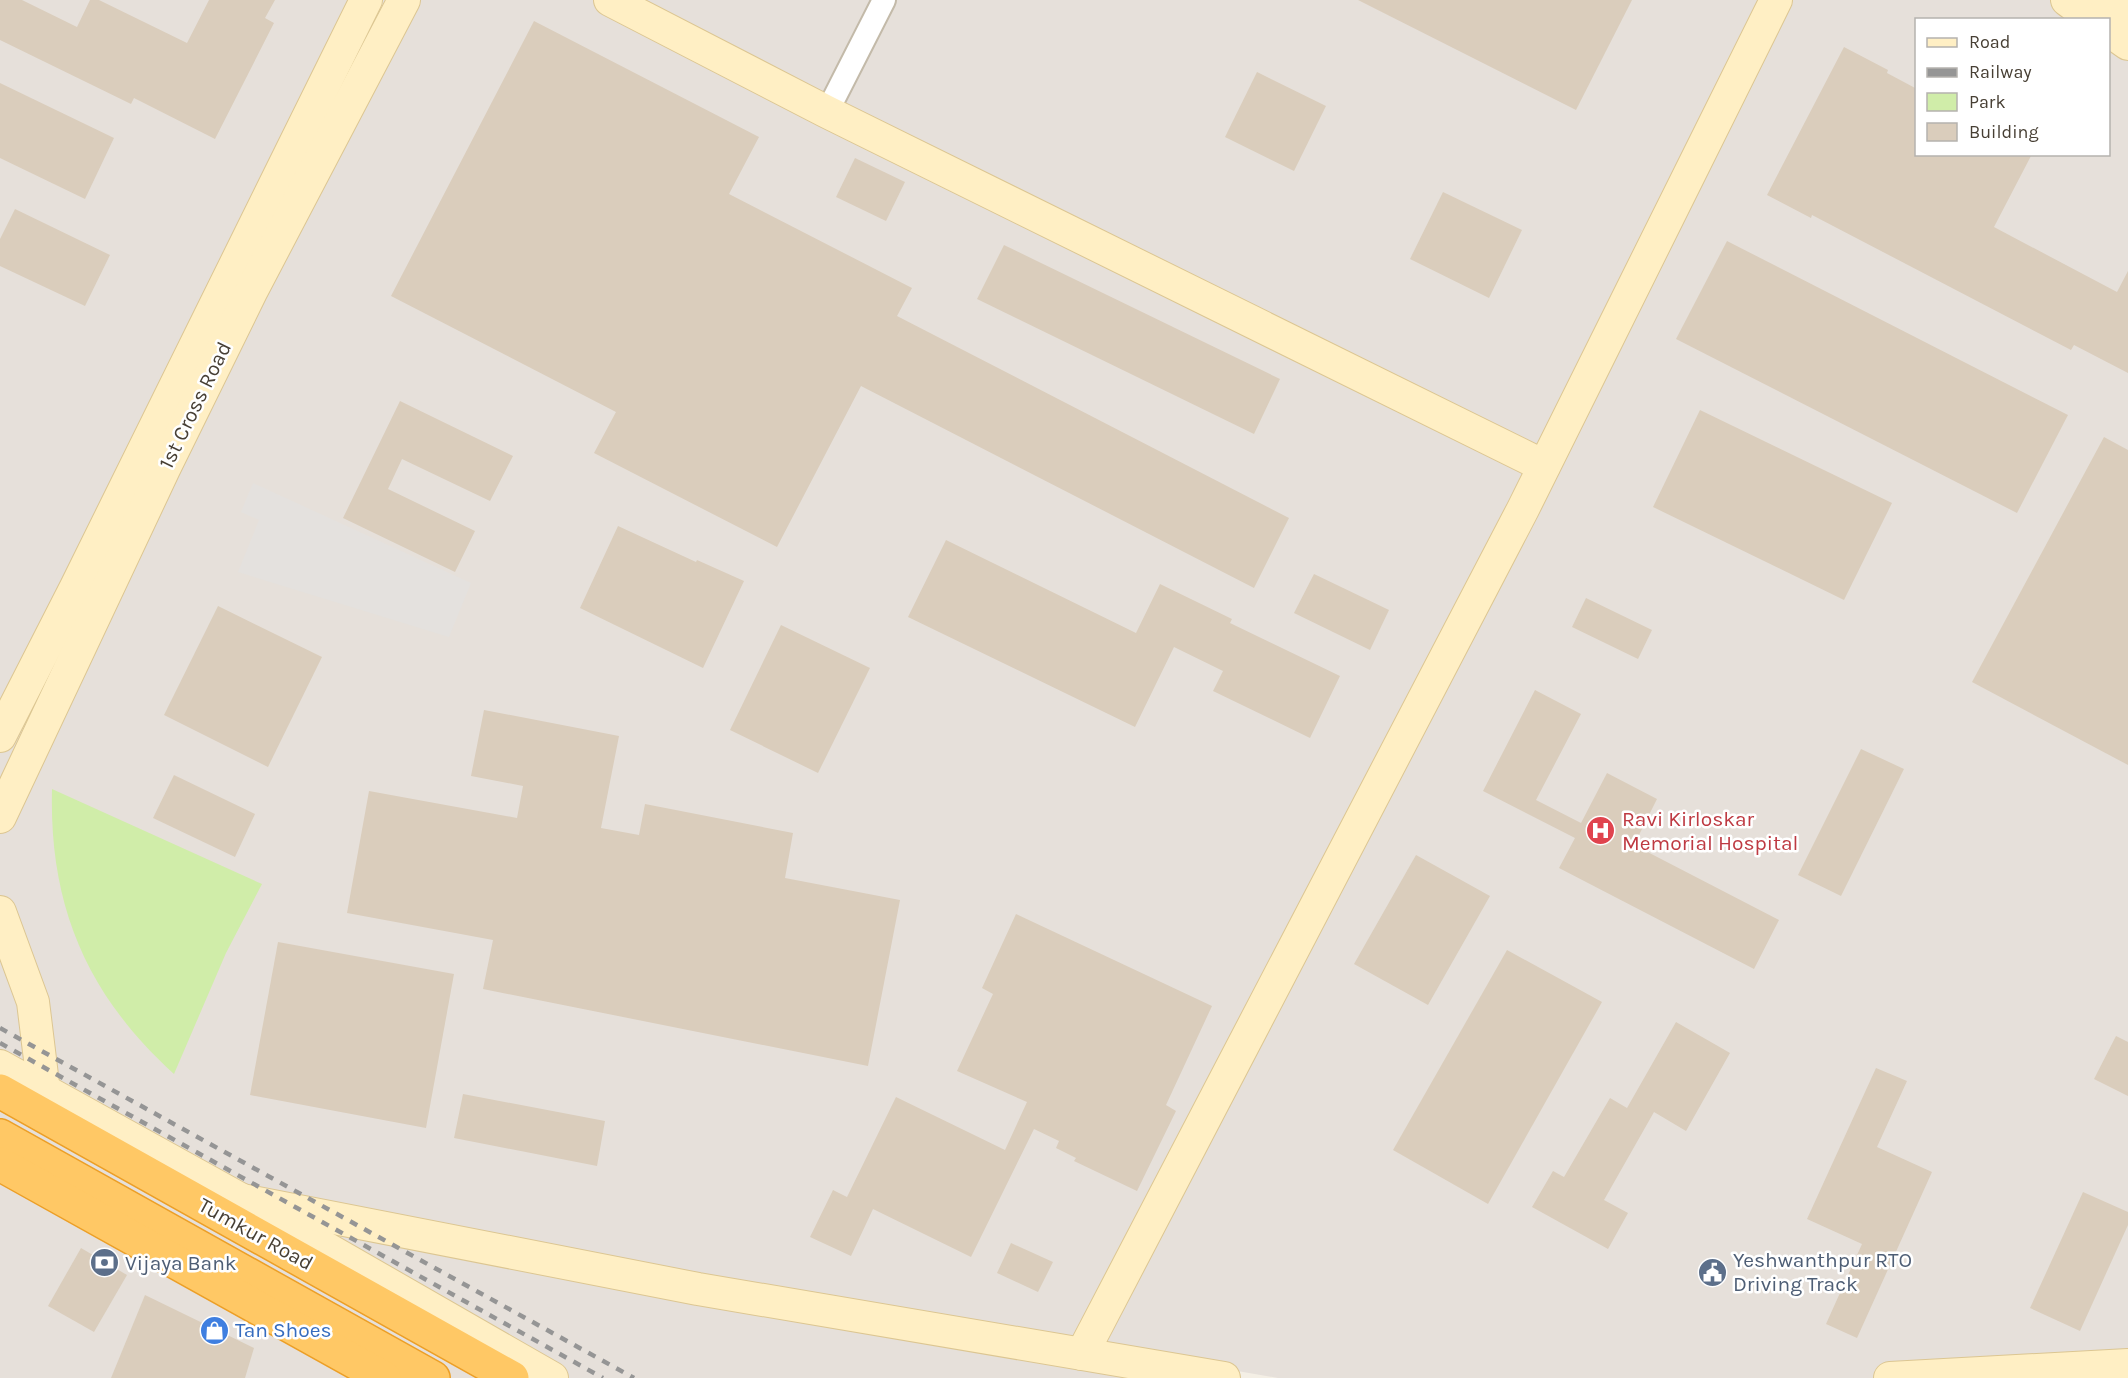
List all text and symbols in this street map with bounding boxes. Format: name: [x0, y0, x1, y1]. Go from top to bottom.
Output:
legend: [1915, 18, 2110, 156]
text: Road: [1969, 31, 2010, 53]
text: Railway: [1969, 61, 2032, 83]
text: Park: [1969, 91, 2006, 113]
text: Building: [1969, 121, 2039, 143]
street label: 1st Cross Road: [154, 338, 236, 472]
place label: Ravi Kirloskar Memorial Hospital: [1622, 807, 1798, 855]
hospital icon: Ravi Kirloskar Memorial Hospital: [1585, 815, 1617, 847]
street label: Tumkur Road: [195, 1193, 317, 1275]
bank icon: Vijaya Bank: [88, 1247, 120, 1279]
place label: Yeshwanthpur RTO Driving Track: [1733, 1248, 1912, 1296]
place label: Vijaya Bank: [125, 1251, 237, 1275]
public building icon: Yeshwanthpur RTO Driving Track: [1696, 1256, 1728, 1288]
shop icon: Tan Shoes: [198, 1314, 230, 1346]
place label: Tan Shoes: [235, 1318, 332, 1342]

